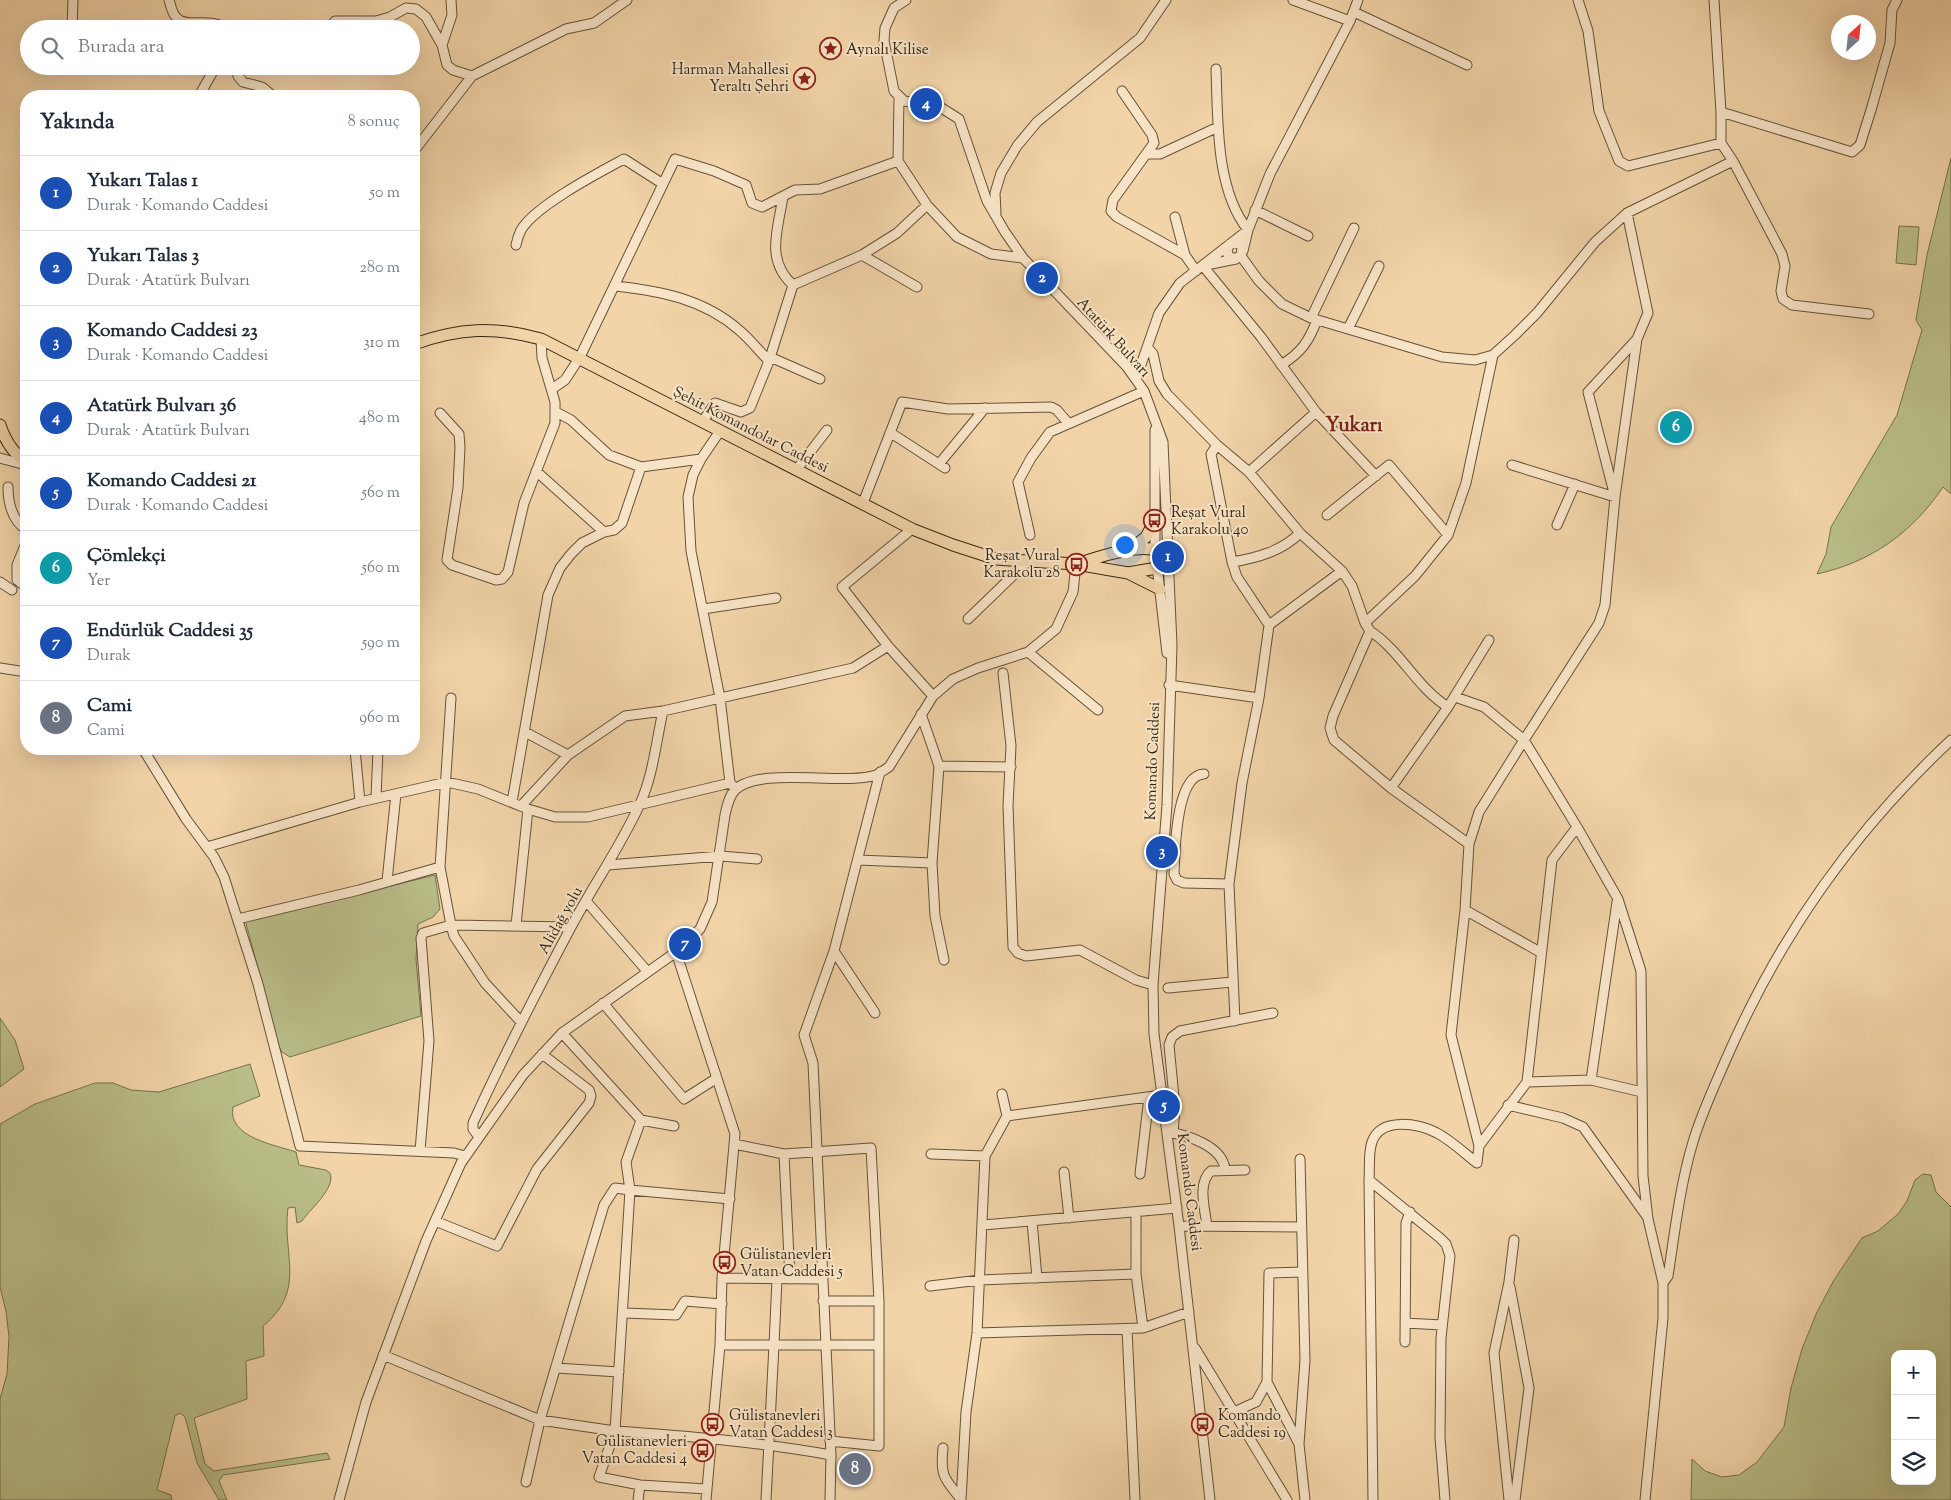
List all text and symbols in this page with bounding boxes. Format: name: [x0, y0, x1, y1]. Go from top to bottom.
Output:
north arrow: [1831, 15, 1876, 60]
search box: [20, 20, 420, 75]
icon: search: [38, 34, 66, 62]
text: Burada ara: [78, 34, 164, 61]
place icon: Aynalı Kilise: [818, 37, 842, 61]
place label: Aynalı Kilise: [846, 40, 929, 61]
place label: Harman Mahallesi Yeraltı Şehri: [672, 60, 789, 98]
place icon: Harman Mahallesi Yeraltı Şehri: [793, 66, 817, 90]
pin: 4: [910, 85, 942, 123]
text: Yakında: [40, 108, 114, 138]
text: 8 sonuç: [348, 111, 400, 134]
text: Yukarı Talas 1: [87, 168, 198, 195]
text: 1: [53, 182, 59, 205]
text: 50 m: [369, 182, 400, 205]
text: Durak · Komando Caddesi: [87, 195, 268, 218]
text: Yukarı Talas 3: [87, 243, 199, 270]
text: 2: [52, 257, 60, 280]
text: 280 m: [359, 257, 400, 280]
pin: 2: [1026, 259, 1058, 297]
text: Durak · Atatürk Bulvarı: [87, 270, 250, 293]
street label: Atatürk Bulvarı: [1071, 293, 1155, 383]
text: Komando Caddesi 23: [87, 318, 258, 345]
text: 3: [53, 332, 59, 355]
text: 310 m: [363, 332, 400, 355]
text: Durak · Komando Caddesi: [87, 345, 268, 368]
street label: Şehit Komandolar Caddesi: [669, 382, 832, 479]
text: Atatürk Bulvarı 36: [87, 393, 236, 420]
text: 4: [52, 407, 60, 430]
text: 480 m: [359, 407, 400, 430]
pin: 6: [1660, 408, 1692, 446]
district label: Yukarı: [1325, 412, 1383, 441]
text: Durak · Atatürk Bulvarı: [87, 420, 250, 443]
text: Komando Caddesi 21: [87, 468, 257, 495]
text: 5: [53, 482, 59, 505]
text: 560 m: [361, 482, 400, 505]
text: Durak · Komando Caddesi: [87, 495, 268, 518]
place label: Reşat Vural Karakolu 40: [1171, 503, 1248, 541]
bus stop icon: Reşat Vural Karakolu 40: [1143, 509, 1167, 533]
your location: [1112, 532, 1138, 558]
pin: 1: [1152, 538, 1184, 576]
text: Çömlekçi: [87, 543, 166, 570]
place label: Reşat Vural Karakolu 28: [983, 546, 1060, 584]
bus stop icon: Reşat Vural Karakolu 28: [1064, 552, 1088, 576]
text: 6: [52, 557, 60, 580]
text: 560 m: [361, 557, 400, 580]
text: Yer: [87, 570, 110, 593]
text: Endürlük Caddesi 35: [87, 618, 253, 645]
text: 7: [52, 632, 60, 655]
text: 590 m: [362, 632, 400, 655]
text: Durak: [87, 645, 131, 668]
text: Cami: [87, 693, 132, 720]
street label: Komando Caddesi: [1141, 701, 1166, 821]
text: 8: [52, 707, 60, 730]
text: 960 m: [359, 707, 400, 730]
text: Cami: [87, 720, 125, 743]
pin: 3: [1146, 833, 1178, 871]
street label: Alidağ yolu: [534, 883, 589, 958]
pin: 7: [669, 925, 701, 963]
pin: 5: [1148, 1087, 1180, 1125]
street label: Komando Caddesi: [1171, 1132, 1206, 1252]
place label: Gülistanevleri Vatan Caddesi 5: [740, 1245, 843, 1283]
bus stop icon: Gülistanevleri Vatan Caddesi 5: [712, 1251, 736, 1275]
map controls: [1891, 1350, 1936, 1485]
button: +: [1891, 1350, 1936, 1395]
button: −: [1891, 1395, 1936, 1440]
place label: Gülistanevleri Vatan Caddesi 3: [729, 1406, 833, 1444]
place label: Komando Caddesi 19: [1218, 1406, 1286, 1444]
bus stop icon: Gülistanevleri Vatan Caddesi 3: [701, 1412, 725, 1436]
bus stop icon: Komando Caddesi 19: [1190, 1412, 1214, 1436]
place label: Gülistanevleri Vatan Caddesi 4: [582, 1432, 687, 1470]
bus stop icon: Gülistanevleri Vatan Caddesi 4: [691, 1438, 715, 1462]
button: layers: [1891, 1440, 1936, 1485]
pin: 8: [839, 1450, 871, 1488]

